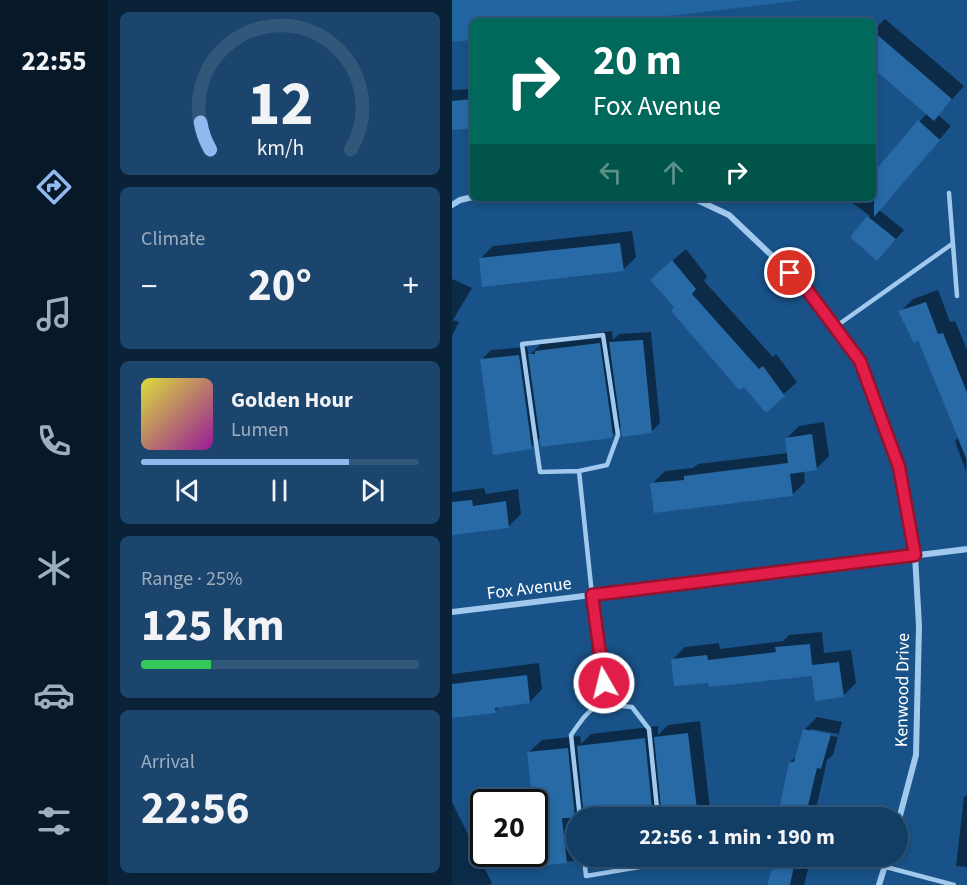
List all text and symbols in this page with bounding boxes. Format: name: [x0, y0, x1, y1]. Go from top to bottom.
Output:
text: 20 m: [593, 31, 682, 91]
text: 22:55: [21, 42, 87, 81]
icon: right: [494, 42, 572, 120]
text: 12: [247, 60, 313, 149]
text: Fox Avenue: [593, 87, 721, 126]
text: km/h: [256, 134, 304, 165]
icon: left: [594, 156, 627, 189]
icon: ahead: [657, 156, 690, 189]
icon: right: [720, 156, 753, 189]
icon: directions: [33, 166, 75, 208]
text: Climate: [141, 225, 205, 253]
pin: [764, 247, 815, 298]
text: 20°: [248, 254, 312, 318]
icon: arrive: [773, 256, 806, 289]
text: −: [141, 263, 157, 310]
text: +: [403, 263, 419, 310]
icon: music: [33, 293, 75, 335]
text: Golden Hour: [231, 384, 353, 416]
text: Lumen: [231, 416, 289, 444]
icon: phone: [33, 420, 75, 462]
icon: previous: [171, 474, 204, 507]
icon: pause: [263, 474, 296, 507]
icon: next: [356, 474, 389, 507]
icon: climate: [33, 547, 75, 589]
text: Range · 25%: [141, 565, 242, 593]
street label: Fox Avenue: [485, 571, 573, 606]
text: 125 km: [141, 594, 285, 658]
street label: Kenwood Drive: [889, 633, 916, 747]
position arrow: [572, 651, 636, 715]
icon: car: [33, 674, 75, 716]
text: Arrival: [141, 748, 195, 776]
text: 22:56: [141, 777, 250, 841]
speed limit sign: 20: [470, 789, 548, 867]
icon: filters: [33, 800, 75, 842]
text: 22:56 · 1 min · 190 m: [639, 821, 835, 853]

